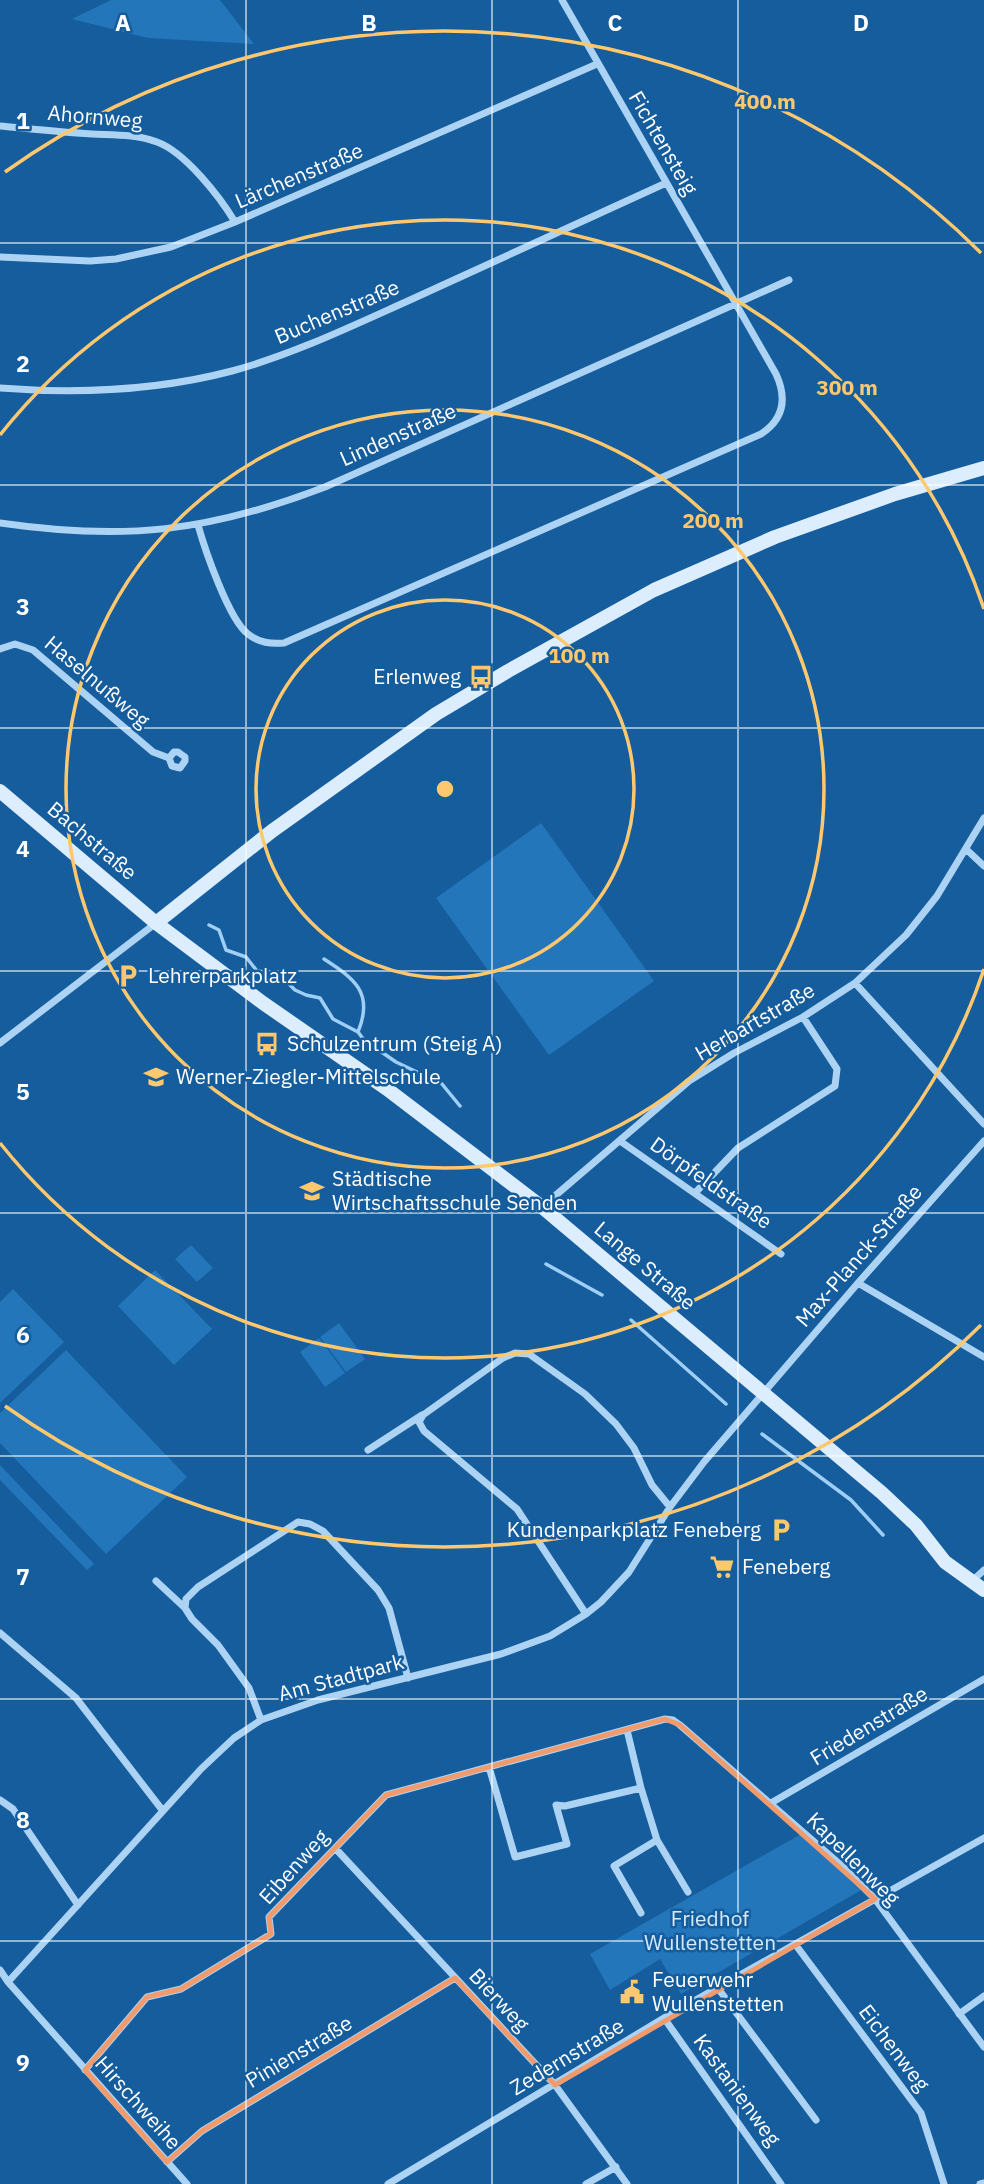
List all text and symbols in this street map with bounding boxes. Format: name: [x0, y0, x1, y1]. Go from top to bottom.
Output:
text: A: [115, 7, 131, 37]
text: B: [361, 7, 377, 37]
text: C: [608, 7, 623, 37]
text: D: [853, 7, 869, 37]
street label: Fichtensteig: [623, 86, 705, 199]
text: 400 m: [734, 87, 796, 115]
street label: Ahornweg: [46, 98, 144, 134]
text: 1: [16, 105, 30, 135]
street label: Lärchenstraße: [230, 136, 367, 215]
street label: Buchenstraße: [270, 272, 403, 350]
text: 2: [16, 348, 30, 378]
text: 300 m: [816, 373, 878, 401]
street label: Lindenstraße: [335, 396, 460, 472]
text: 200 m: [682, 506, 744, 534]
text: 3: [16, 591, 30, 621]
street label: Haselnußweg: [39, 629, 156, 734]
text: 100 m: [548, 641, 610, 669]
place label: Erlenweg: [373, 662, 461, 690]
bus stop icon: Erlenweg: [467, 663, 495, 691]
centre of rings: [433, 777, 457, 801]
street label: Bachstraße: [42, 795, 143, 886]
text: 4: [16, 833, 30, 863]
place label: Lehrerparkplatz: [148, 961, 297, 989]
parking icon: Lehrerparkplatz: [114, 962, 142, 990]
street label: Herbartstraße: [690, 976, 819, 1067]
place label: Schulzentrum (Steig A): [287, 1029, 502, 1057]
bus stop icon: Schulzentrum (Steig A): [253, 1030, 281, 1058]
place label: Werner-Ziegler-Mittelschule: [176, 1062, 441, 1090]
school or university icon: Werner-Ziegler-Mittelschule: [142, 1063, 170, 1091]
text: 5: [16, 1076, 30, 1106]
street label: Dörpfeldstraße: [645, 1130, 778, 1235]
place label: Städtische Wirtschaftsschule Senden: [332, 1164, 577, 1216]
school or university icon: Städtische Wirtschaftsschule Senden: [298, 1177, 326, 1205]
street label: Max-Planck-Straße: [789, 1178, 928, 1333]
street label: Lange Straße: [589, 1215, 702, 1316]
text: 6: [16, 1319, 30, 1349]
place label: Kundenparkplatz Feneberg: [507, 1515, 761, 1543]
parking icon: Kundenparkplatz Feneberg: [767, 1516, 795, 1544]
place label: Feneberg: [742, 1552, 830, 1580]
supermarket icon: Feneberg: [708, 1553, 736, 1581]
text: 7: [16, 1561, 30, 1591]
street label: Am Stadtpark: [275, 1647, 407, 1707]
street label: Friedenstraße: [804, 1679, 933, 1771]
text: 8: [16, 1804, 30, 1834]
street label: Kapellenweg: [801, 1806, 906, 1911]
street label: Eibenweg: [252, 1823, 334, 1910]
park label: Friedhof Wullenstetten: [644, 1904, 776, 1956]
street label: Bierweg: [463, 1962, 536, 2037]
place label: Feuerwehr Wullenstetten: [652, 1965, 784, 2017]
public building icon: Feuerwehr Wullenstetten: [618, 1978, 646, 2006]
street label: Eichenweg: [853, 1998, 937, 2097]
street label: Pinienstraße: [240, 2008, 357, 2094]
street label: Zedernstraße: [504, 2011, 629, 2101]
street label: Kastanienweg: [688, 2028, 788, 2151]
text: 9: [16, 2047, 30, 2077]
street label: Hirschweihe: [89, 2050, 188, 2155]

